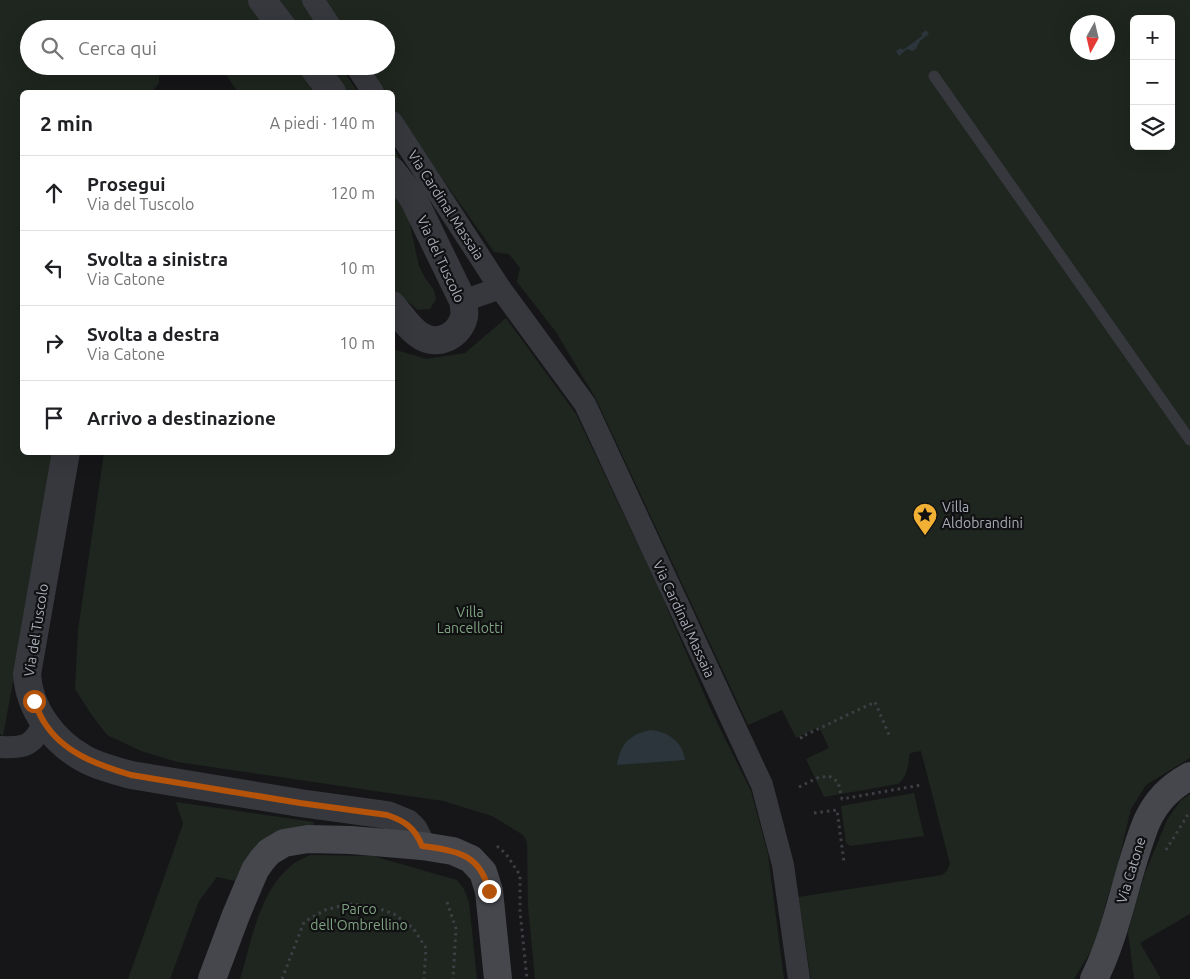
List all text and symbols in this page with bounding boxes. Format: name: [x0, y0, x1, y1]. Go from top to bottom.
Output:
north arrow: [1070, 15, 1115, 60]
map controls: [1130, 15, 1175, 150]
button: +: [1130, 15, 1175, 60]
search box: [20, 20, 395, 75]
icon: search: [38, 34, 66, 62]
text: Cerca qui: [78, 37, 157, 59]
button: −: [1130, 60, 1175, 105]
button: layers: [1130, 105, 1175, 150]
text: 2 min: [40, 111, 93, 135]
text: A piedi · 140 m: [270, 114, 375, 132]
street label: Via Cardinal Massaia: [405, 147, 487, 263]
text: Prosegui: [87, 173, 166, 195]
icon: ahead: [40, 179, 68, 207]
text: 120 m: [330, 184, 375, 202]
text: Via del Tuscolo: [87, 195, 194, 213]
street label: Via del Tuscolo: [414, 213, 468, 305]
text: Svolta a sinistra: [87, 248, 228, 270]
icon: left: [40, 254, 68, 282]
text: 10 m: [339, 259, 375, 277]
text: Via Catone: [87, 270, 165, 288]
text: Svolta a destra: [87, 323, 220, 345]
icon: right: [40, 329, 68, 357]
text: 10 m: [339, 334, 375, 352]
text: Via Catone: [87, 345, 165, 363]
icon: arrive: [40, 404, 68, 432]
text: Arrivo a destinazione: [87, 407, 276, 429]
place label: Villa Aldobrandini: [942, 499, 1023, 531]
place icon: Villa Aldobrandini: [912, 502, 938, 536]
street label: Via Cardinal Massaia: [650, 558, 718, 680]
street label: Via del Tuscolo: [21, 582, 51, 678]
park label: Villa Lancellotti: [437, 604, 503, 636]
route start: [23, 690, 46, 713]
street label: Via Catone: [1113, 835, 1149, 905]
route end: [478, 880, 501, 903]
park label: Parco dell'Ombrellino: [310, 901, 408, 933]

